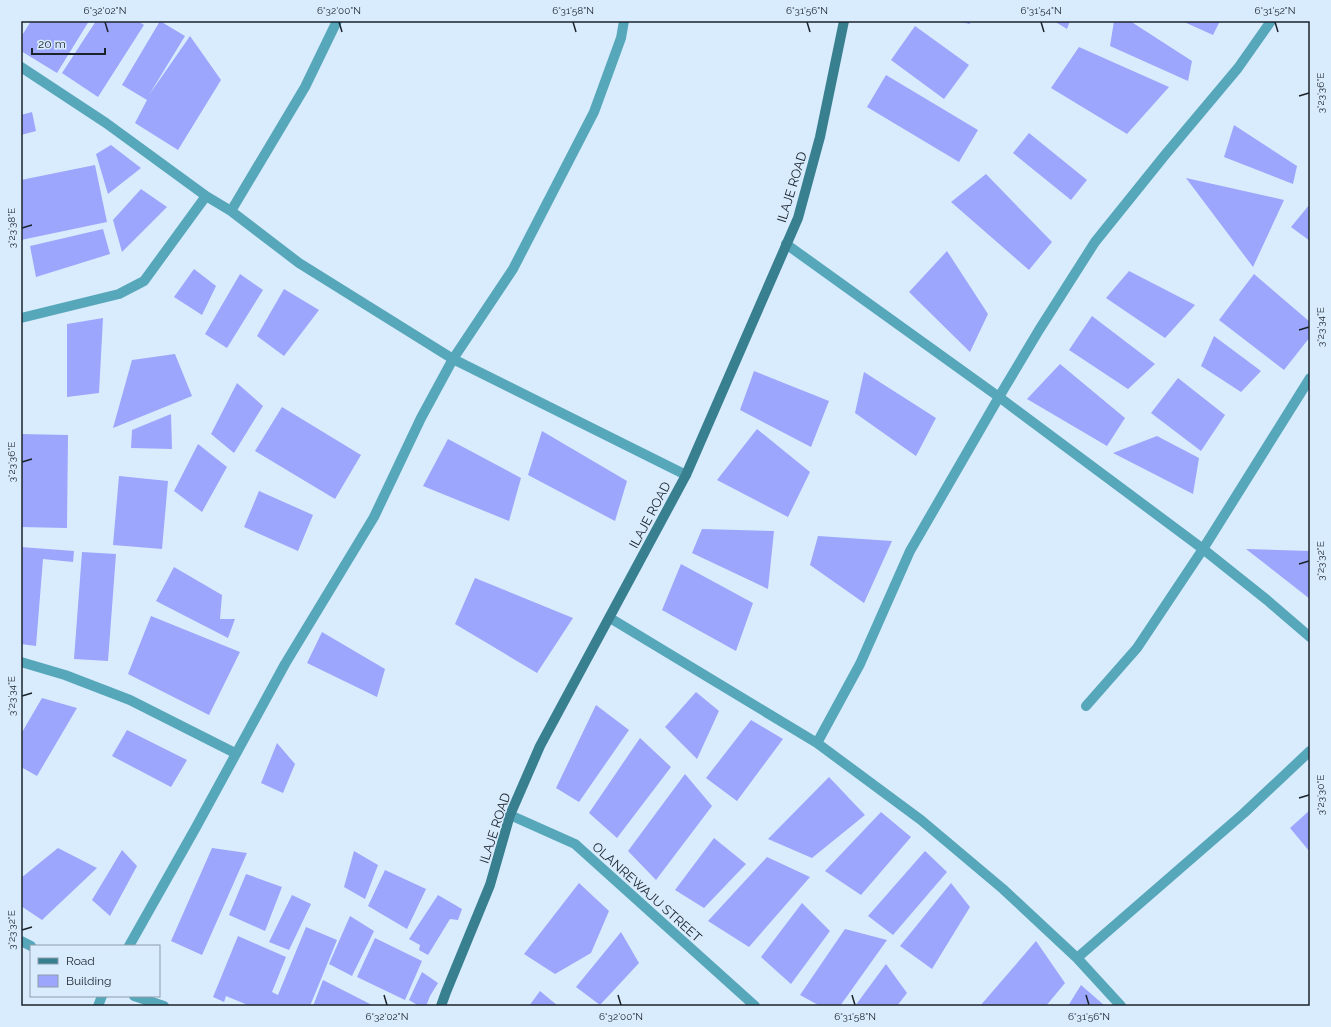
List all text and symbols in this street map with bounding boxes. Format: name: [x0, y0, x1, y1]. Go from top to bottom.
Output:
text: 6°32'02"N: [84, 5, 126, 16]
text: 6°32'00"N: [317, 5, 361, 16]
text: 6°31'58"N: [552, 5, 594, 16]
text: 6°31'56"N: [786, 5, 828, 16]
text: 6°31'54"N: [1020, 5, 1062, 16]
text: 6°31'52"N: [1254, 5, 1296, 16]
scale bar: [32, 30, 105, 56]
text: 20 m: [38, 37, 66, 51]
text: 3°23'36"E: [1315, 73, 1326, 113]
street label: ILAJE ROAD: [774, 150, 810, 224]
text: 3°23'38"E: [6, 208, 17, 248]
text: 3°23'34"E: [1315, 307, 1326, 347]
text: 3°23'36"E: [6, 442, 17, 482]
street label: ILAJE ROAD: [626, 479, 674, 551]
text: 3°23'32"E: [1315, 541, 1326, 581]
text: 3°23'34"E: [6, 676, 17, 716]
text: 3°23'30"E: [1315, 775, 1326, 815]
street label: ILAJE ROAD: [477, 791, 513, 865]
street label: OLANREWAJU STREET: [589, 839, 705, 945]
text: 3°23'32"E: [6, 910, 17, 950]
legend: [30, 945, 160, 997]
text: Road: [66, 954, 95, 968]
text: Building: [66, 974, 112, 988]
text: 6°32'02"N: [366, 1011, 408, 1022]
text: 6°32'00"N: [599, 1011, 643, 1022]
text: 6°31'58"N: [834, 1011, 876, 1022]
text: 6°31'56"N: [1068, 1011, 1110, 1022]

